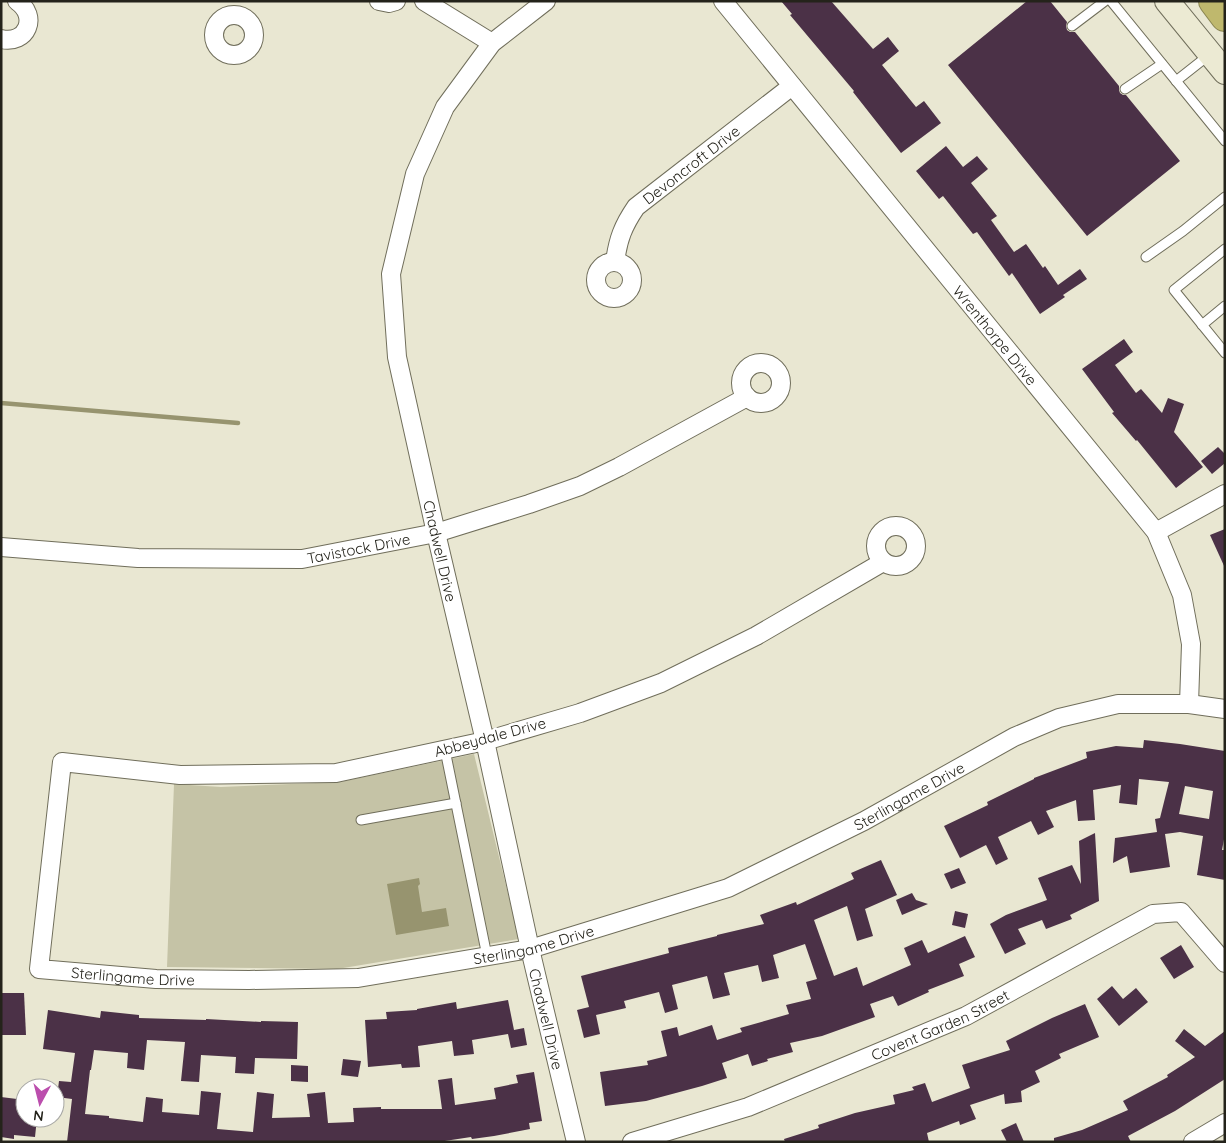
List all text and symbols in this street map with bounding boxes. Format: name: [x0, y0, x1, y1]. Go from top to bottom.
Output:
street label: Devoncroft Drive: [638, 121, 743, 208]
street label: Wrenthorpe Drive: [949, 281, 1042, 389]
street label: Chadwell Drive: [420, 498, 461, 603]
street label: Tavistock Drive: [305, 529, 412, 567]
street label: Abbeydale Drive: [432, 713, 548, 761]
street label: Sterlingame Drive: [850, 757, 968, 834]
street label: Sterlingame Drive: [472, 920, 596, 968]
street label: Sterlingame Drive: [70, 962, 195, 989]
street label: Chadwell Drive: [525, 966, 568, 1072]
street label: Covent Garden Street: [868, 985, 1012, 1064]
north arrow: [15, 1078, 65, 1128]
text: N: [32, 1106, 45, 1125]

